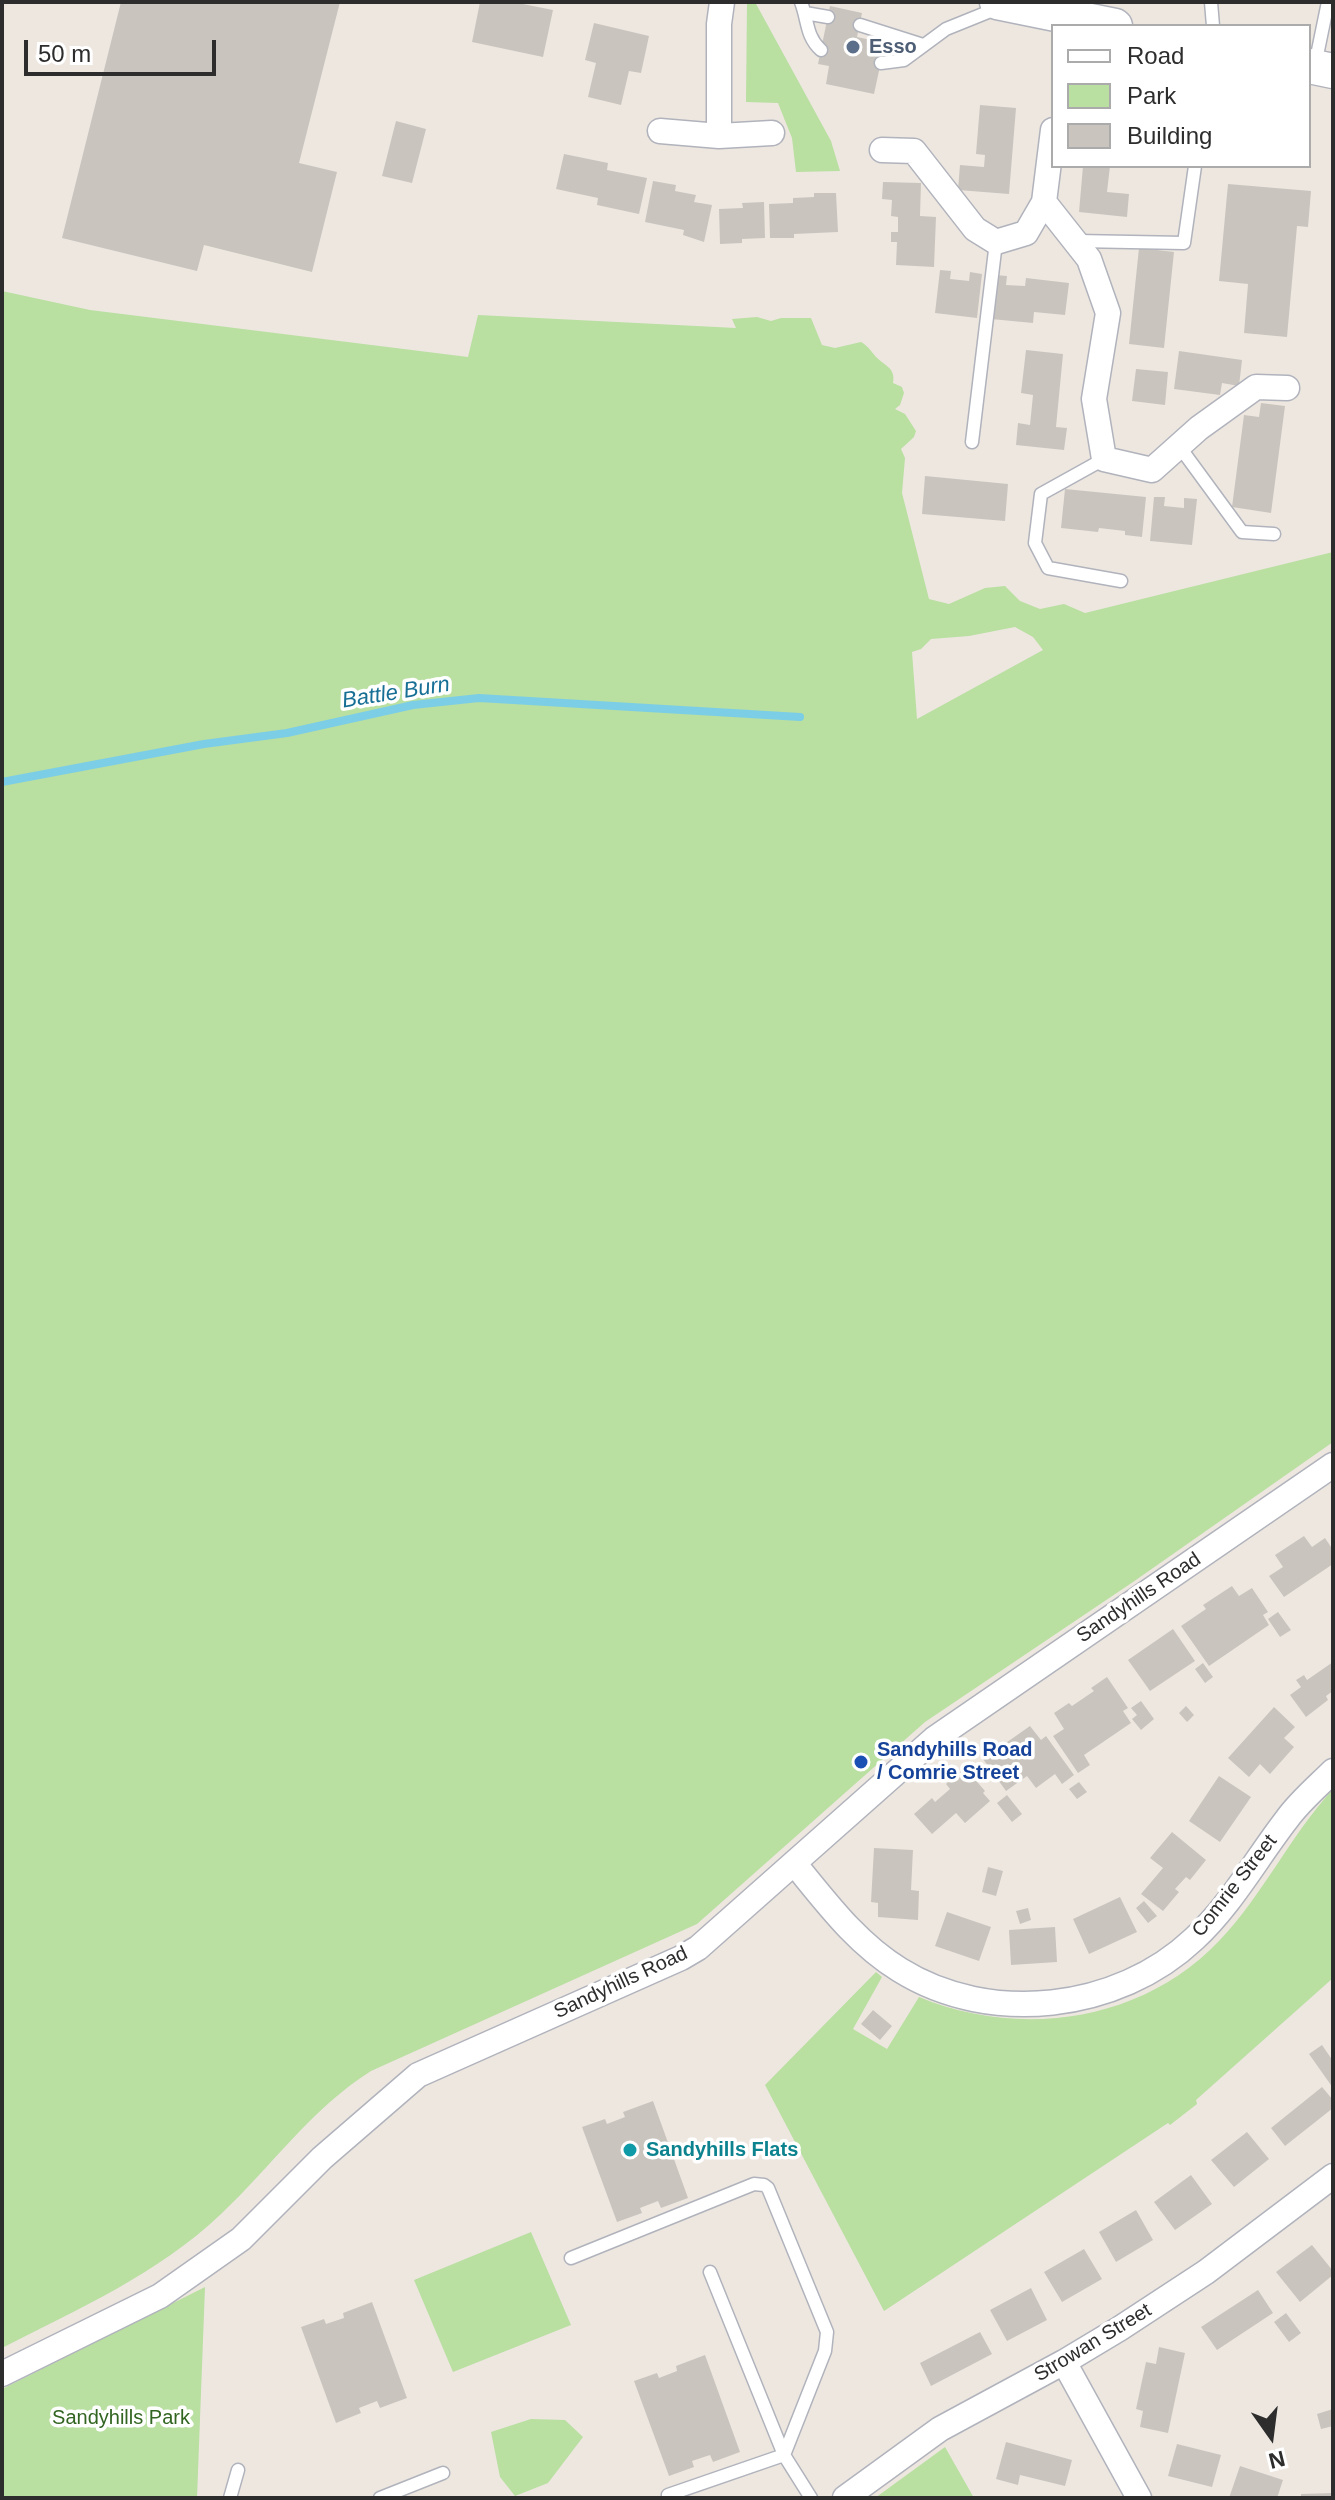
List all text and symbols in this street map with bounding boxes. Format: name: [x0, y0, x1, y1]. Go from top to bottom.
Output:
scale bar: [28, 24, 220, 74]
legend: [1051, 24, 1311, 168]
place label: Esso: [869, 35, 917, 59]
marker: Esso: [844, 38, 862, 56]
text: 50 m: [38, 40, 91, 67]
text: Road: [1127, 42, 1184, 69]
text: Park: [1127, 82, 1176, 109]
text: Building: [1127, 122, 1212, 149]
water label: Battle Burn: [340, 671, 452, 715]
street label: Sandyhills Road: [1072, 1548, 1206, 1648]
place label: Sandyhills Road / Comrie Street: [877, 1738, 1033, 1785]
marker: Sandyhills Road / Comrie Street: [852, 1753, 870, 1771]
street label: Comrie Street: [1188, 1830, 1282, 1942]
street label: Sandyhills Road: [550, 1942, 692, 2024]
place label: Sandyhills Flats: [646, 2138, 798, 2162]
marker: Sandyhills Flats: [621, 2141, 639, 2159]
street label: Strowan Street: [1030, 2299, 1156, 2387]
north arrow: [1231, 2396, 1311, 2476]
park label: Sandyhills Park: [52, 2406, 190, 2430]
text: N: [1266, 2446, 1288, 2474]

